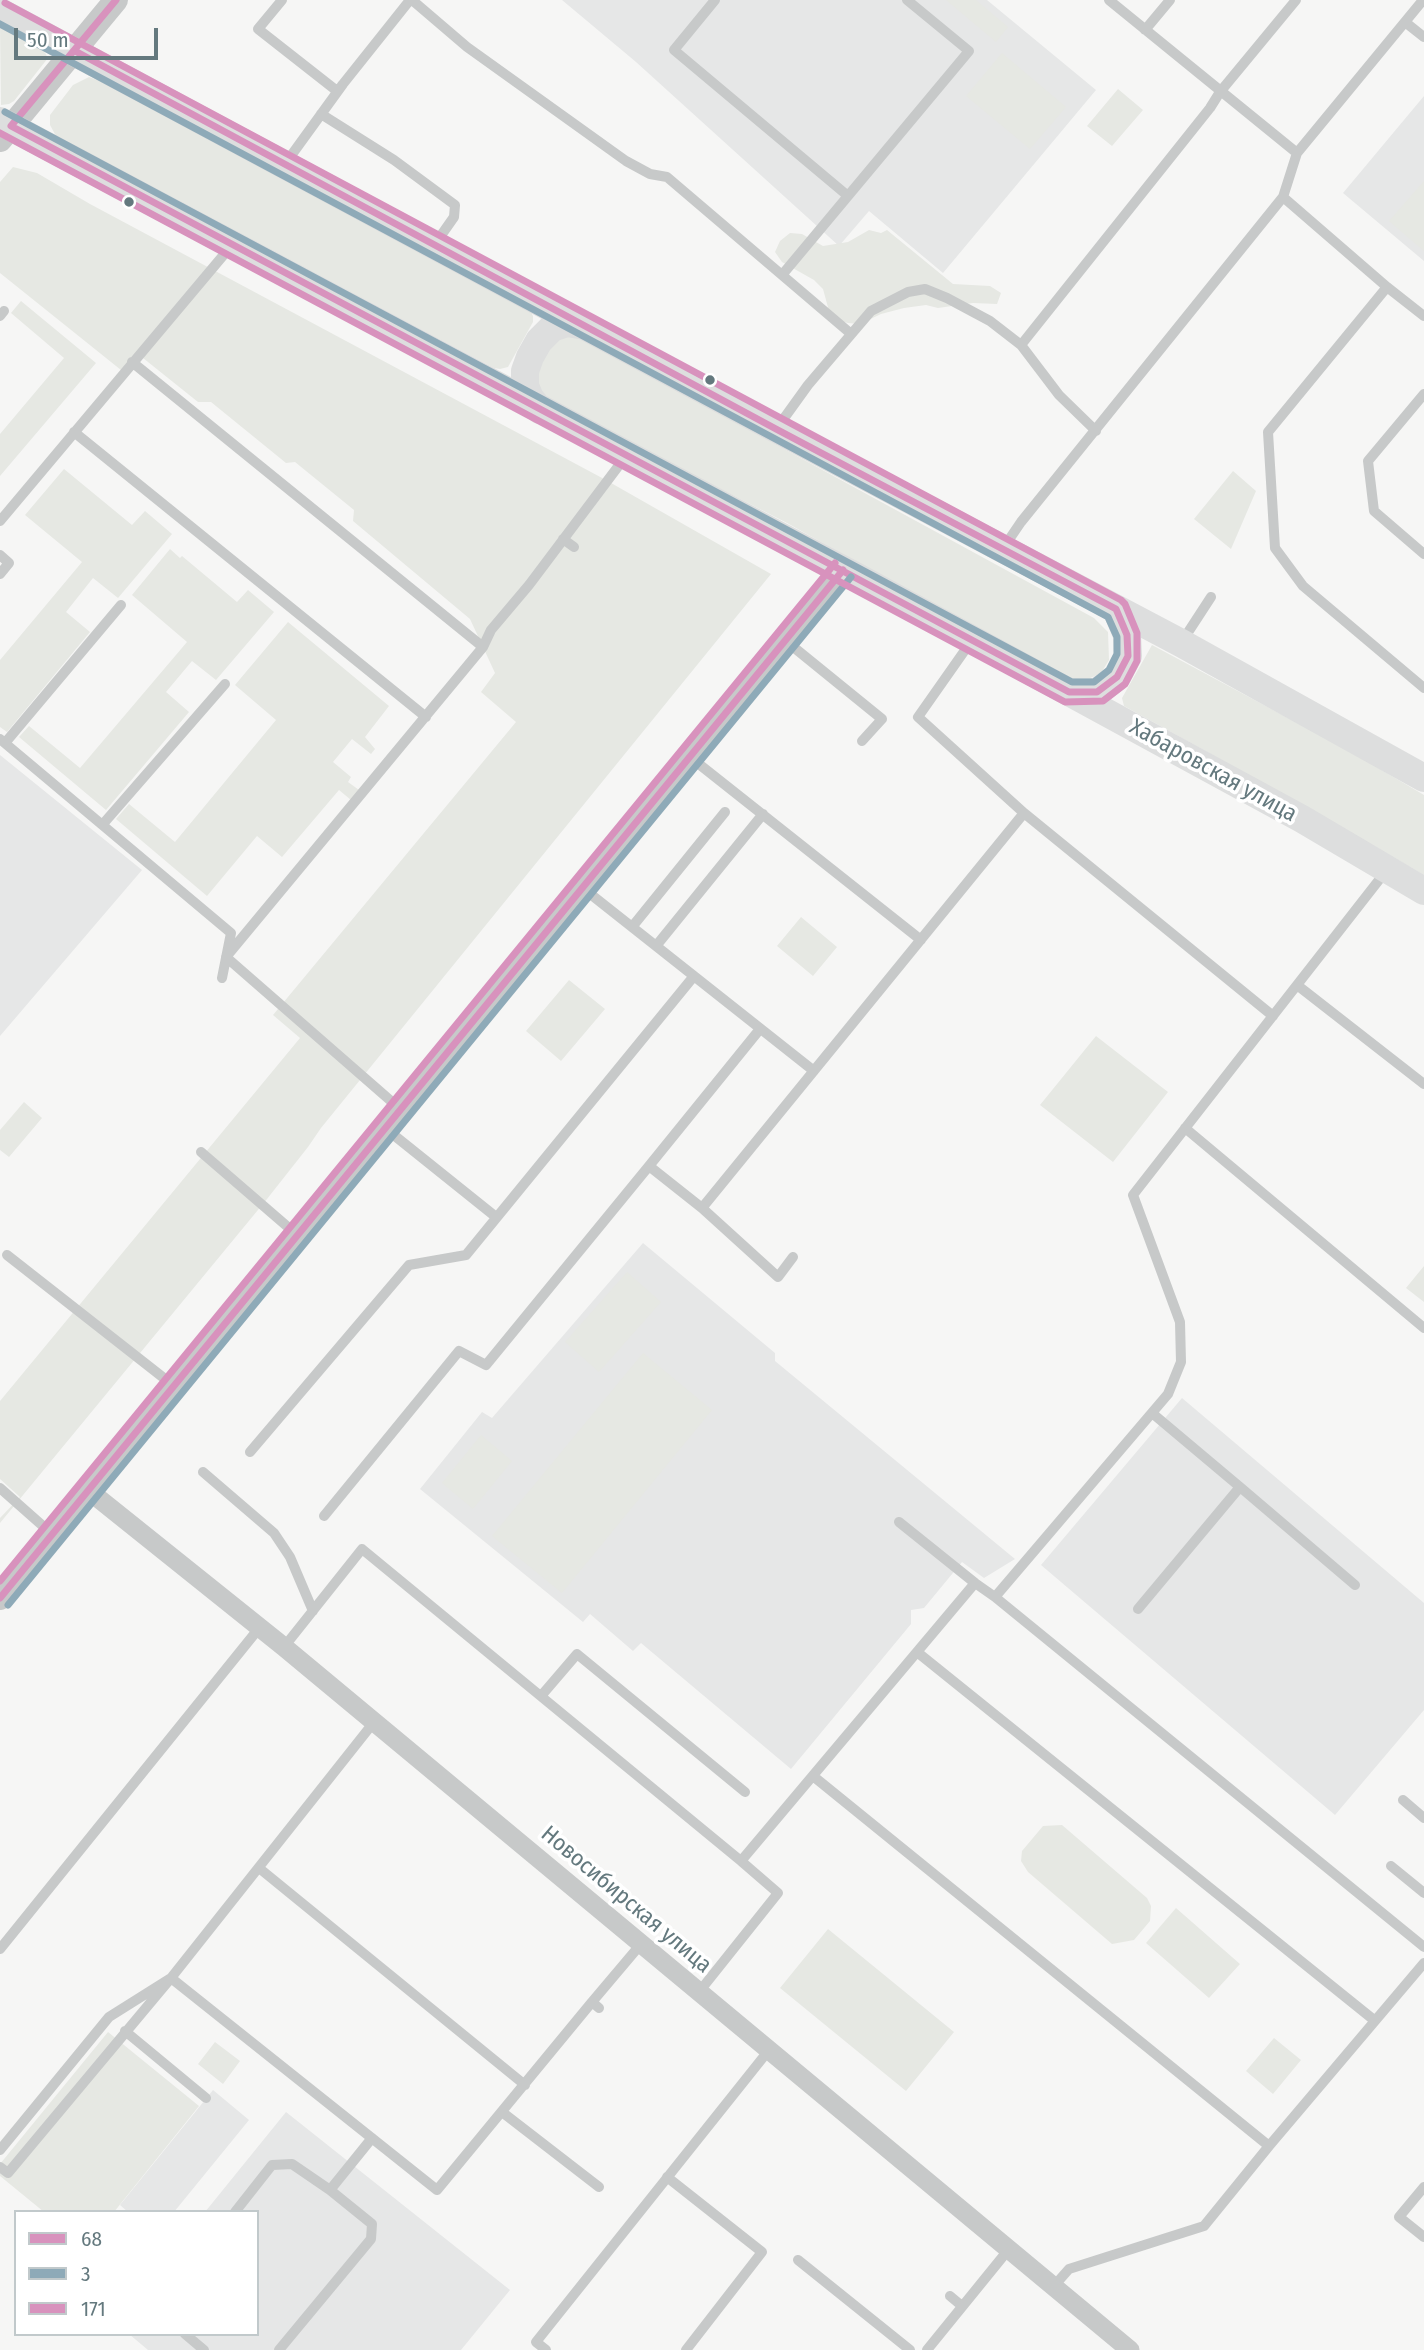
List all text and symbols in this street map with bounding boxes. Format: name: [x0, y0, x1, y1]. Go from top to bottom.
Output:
scale bar: [18, 14, 161, 58]
text: 50 m: [27, 27, 69, 53]
unlabelled marker: [122, 195, 136, 209]
unlabelled marker: [703, 373, 717, 387]
street label: Хабаровская улица: [1124, 714, 1302, 828]
street label: Новосибирская улица: [535, 1821, 717, 1979]
legend: [14, 2210, 259, 2336]
text: 68: [81, 2226, 102, 2252]
text: 3: [81, 2261, 90, 2287]
text: 171: [81, 2296, 106, 2322]

